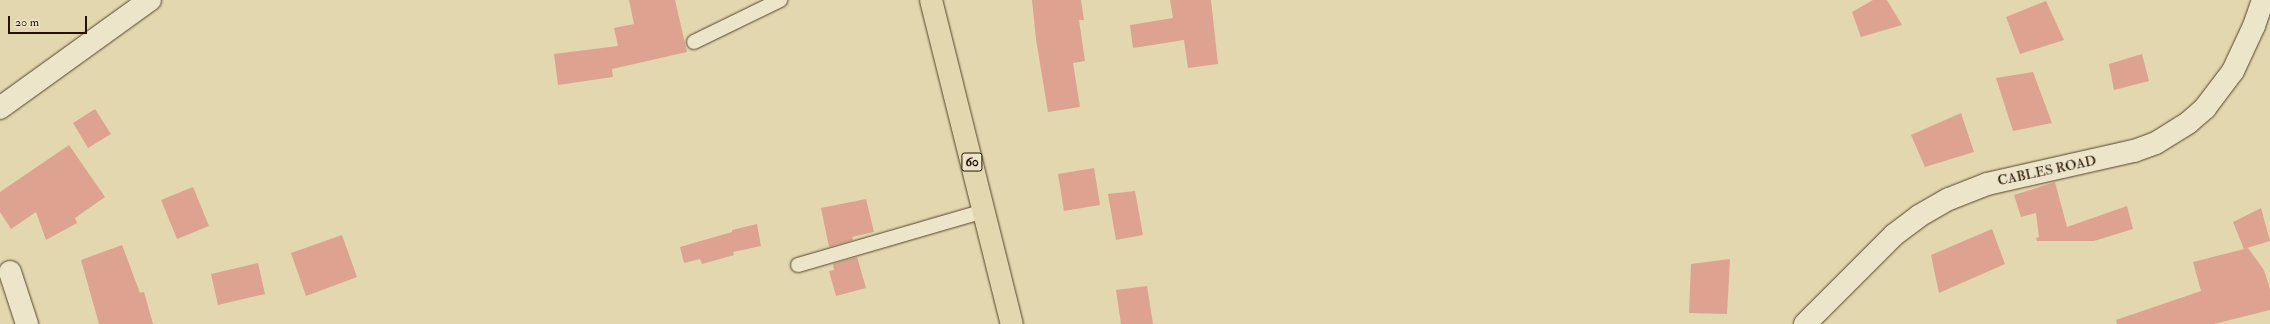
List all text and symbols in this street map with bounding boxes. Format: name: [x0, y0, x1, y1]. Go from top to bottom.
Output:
scale bar: [10, 8, 89, 34]
text: 20 m: [15, 15, 39, 30]
road number: 60: [961, 151, 983, 173]
street label: CABLES ROAD: [1996, 152, 2098, 190]

